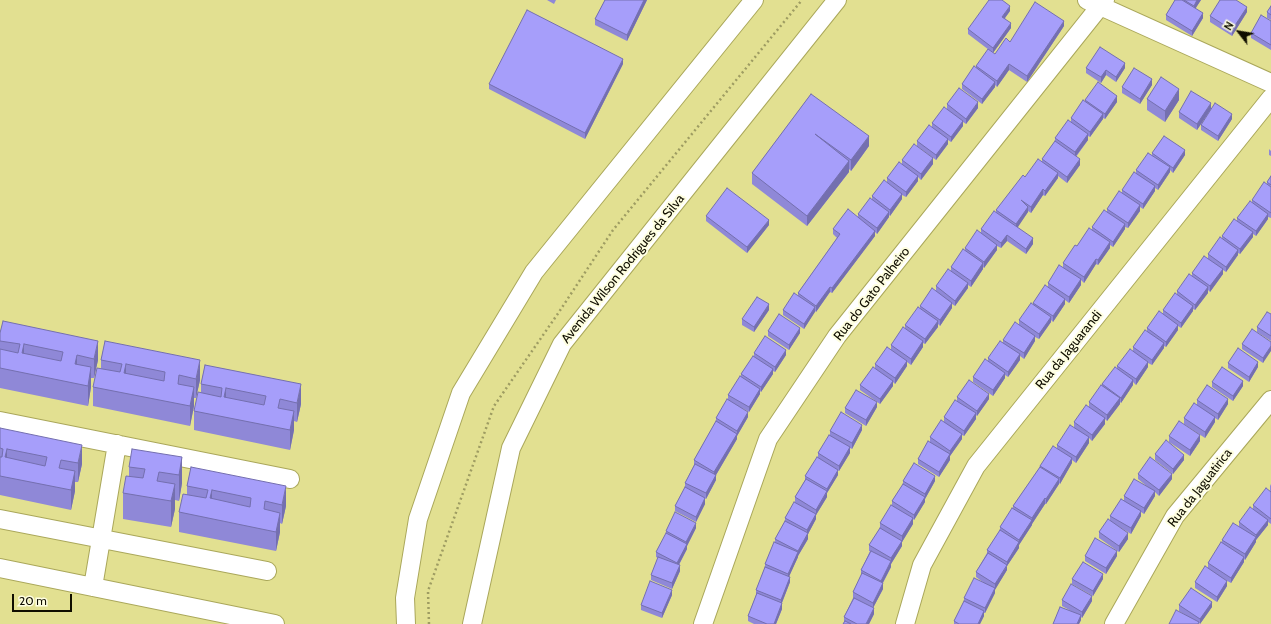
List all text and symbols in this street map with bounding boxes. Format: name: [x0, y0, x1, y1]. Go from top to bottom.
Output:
north arrow: [1219, 12, 1259, 52]
text: N: [1221, 19, 1237, 33]
street label: Avenida Wilson Rodrigues da Silva: [558, 191, 688, 347]
street label: Rua do Gato Palheiro: [831, 244, 913, 344]
street label: Rua da Jaguarandi: [1033, 308, 1105, 392]
street label: Rua da Jaguatirica: [1165, 446, 1235, 530]
scale bar: [14, 586, 74, 612]
text: 20 m: [19, 593, 47, 608]

